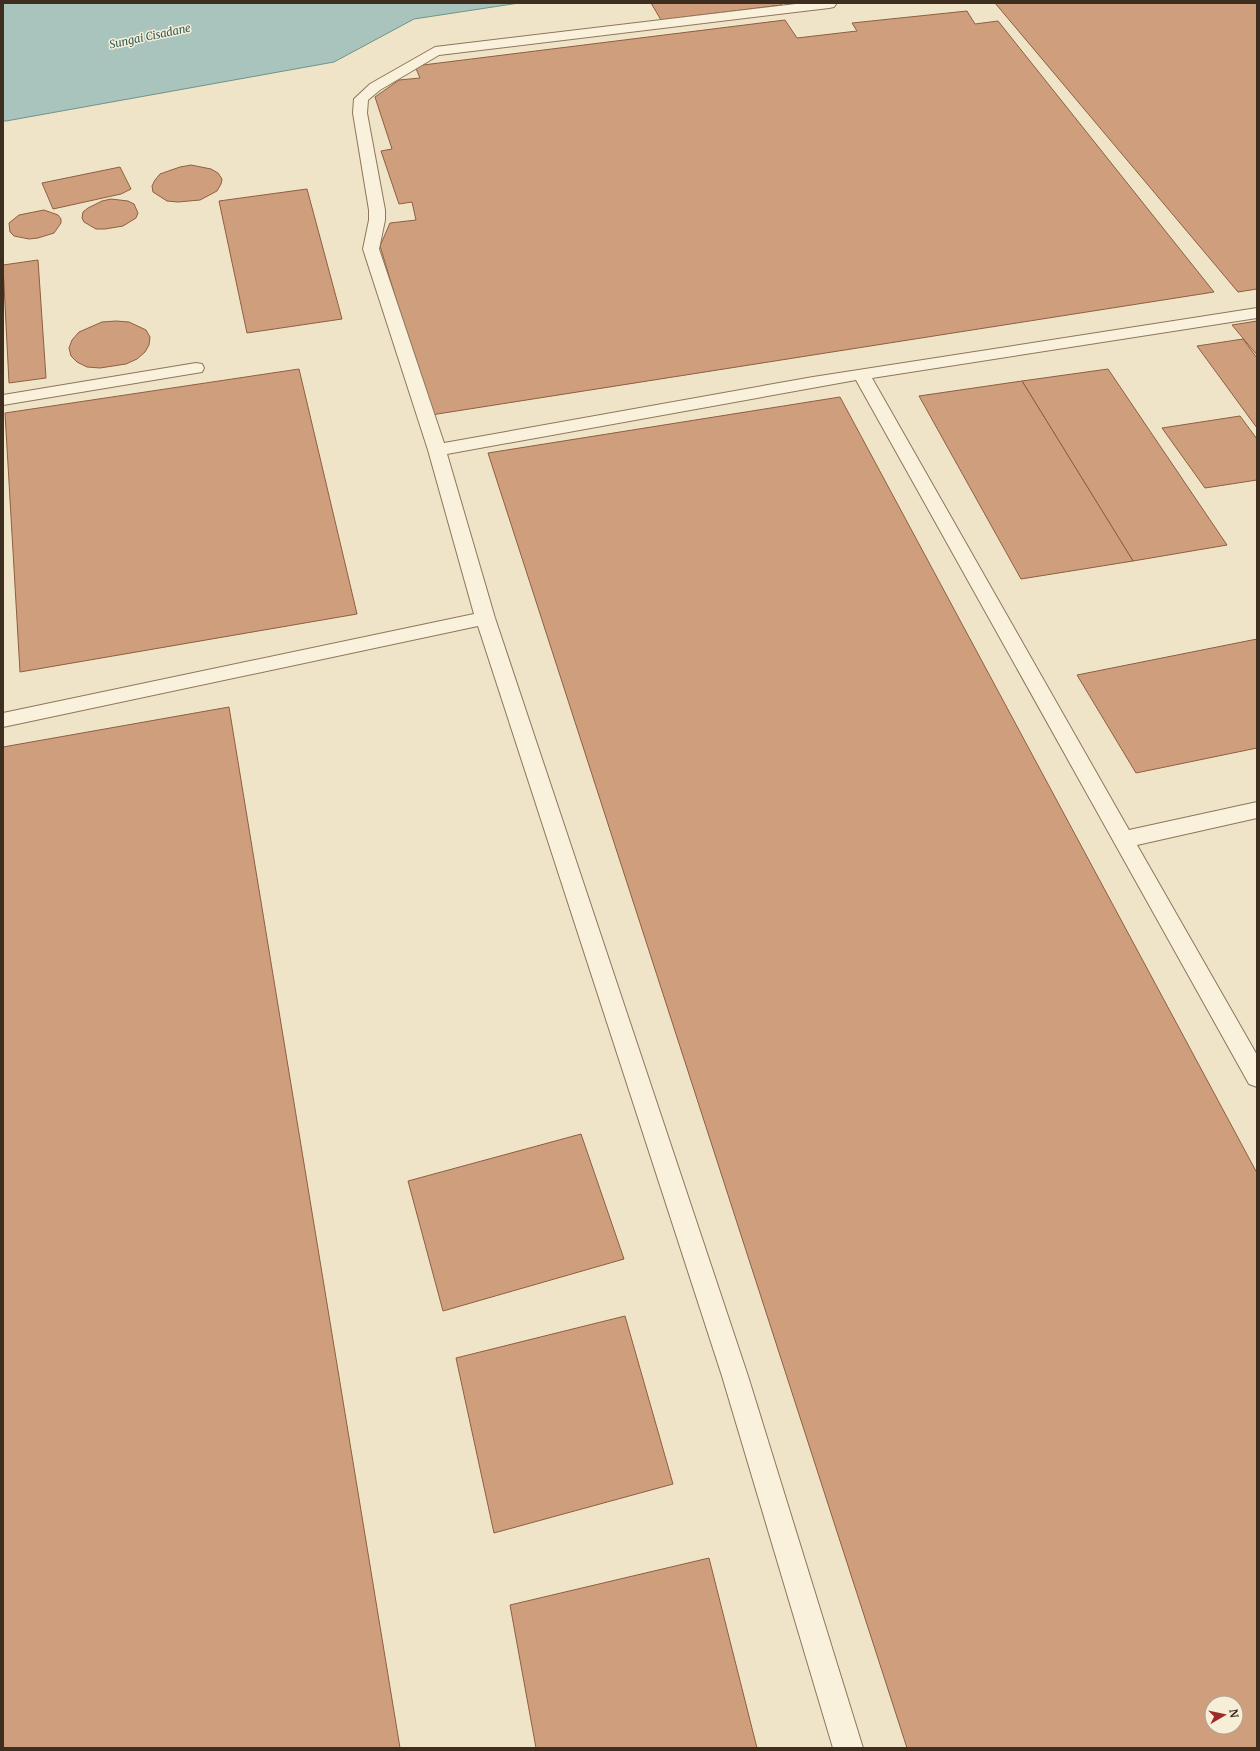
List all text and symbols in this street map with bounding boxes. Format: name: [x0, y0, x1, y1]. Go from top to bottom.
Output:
water label: Sungai Cisadane: [108, 20, 192, 51]
north arrow: [1204, 1695, 1244, 1735]
text: N: [1226, 1708, 1242, 1719]

